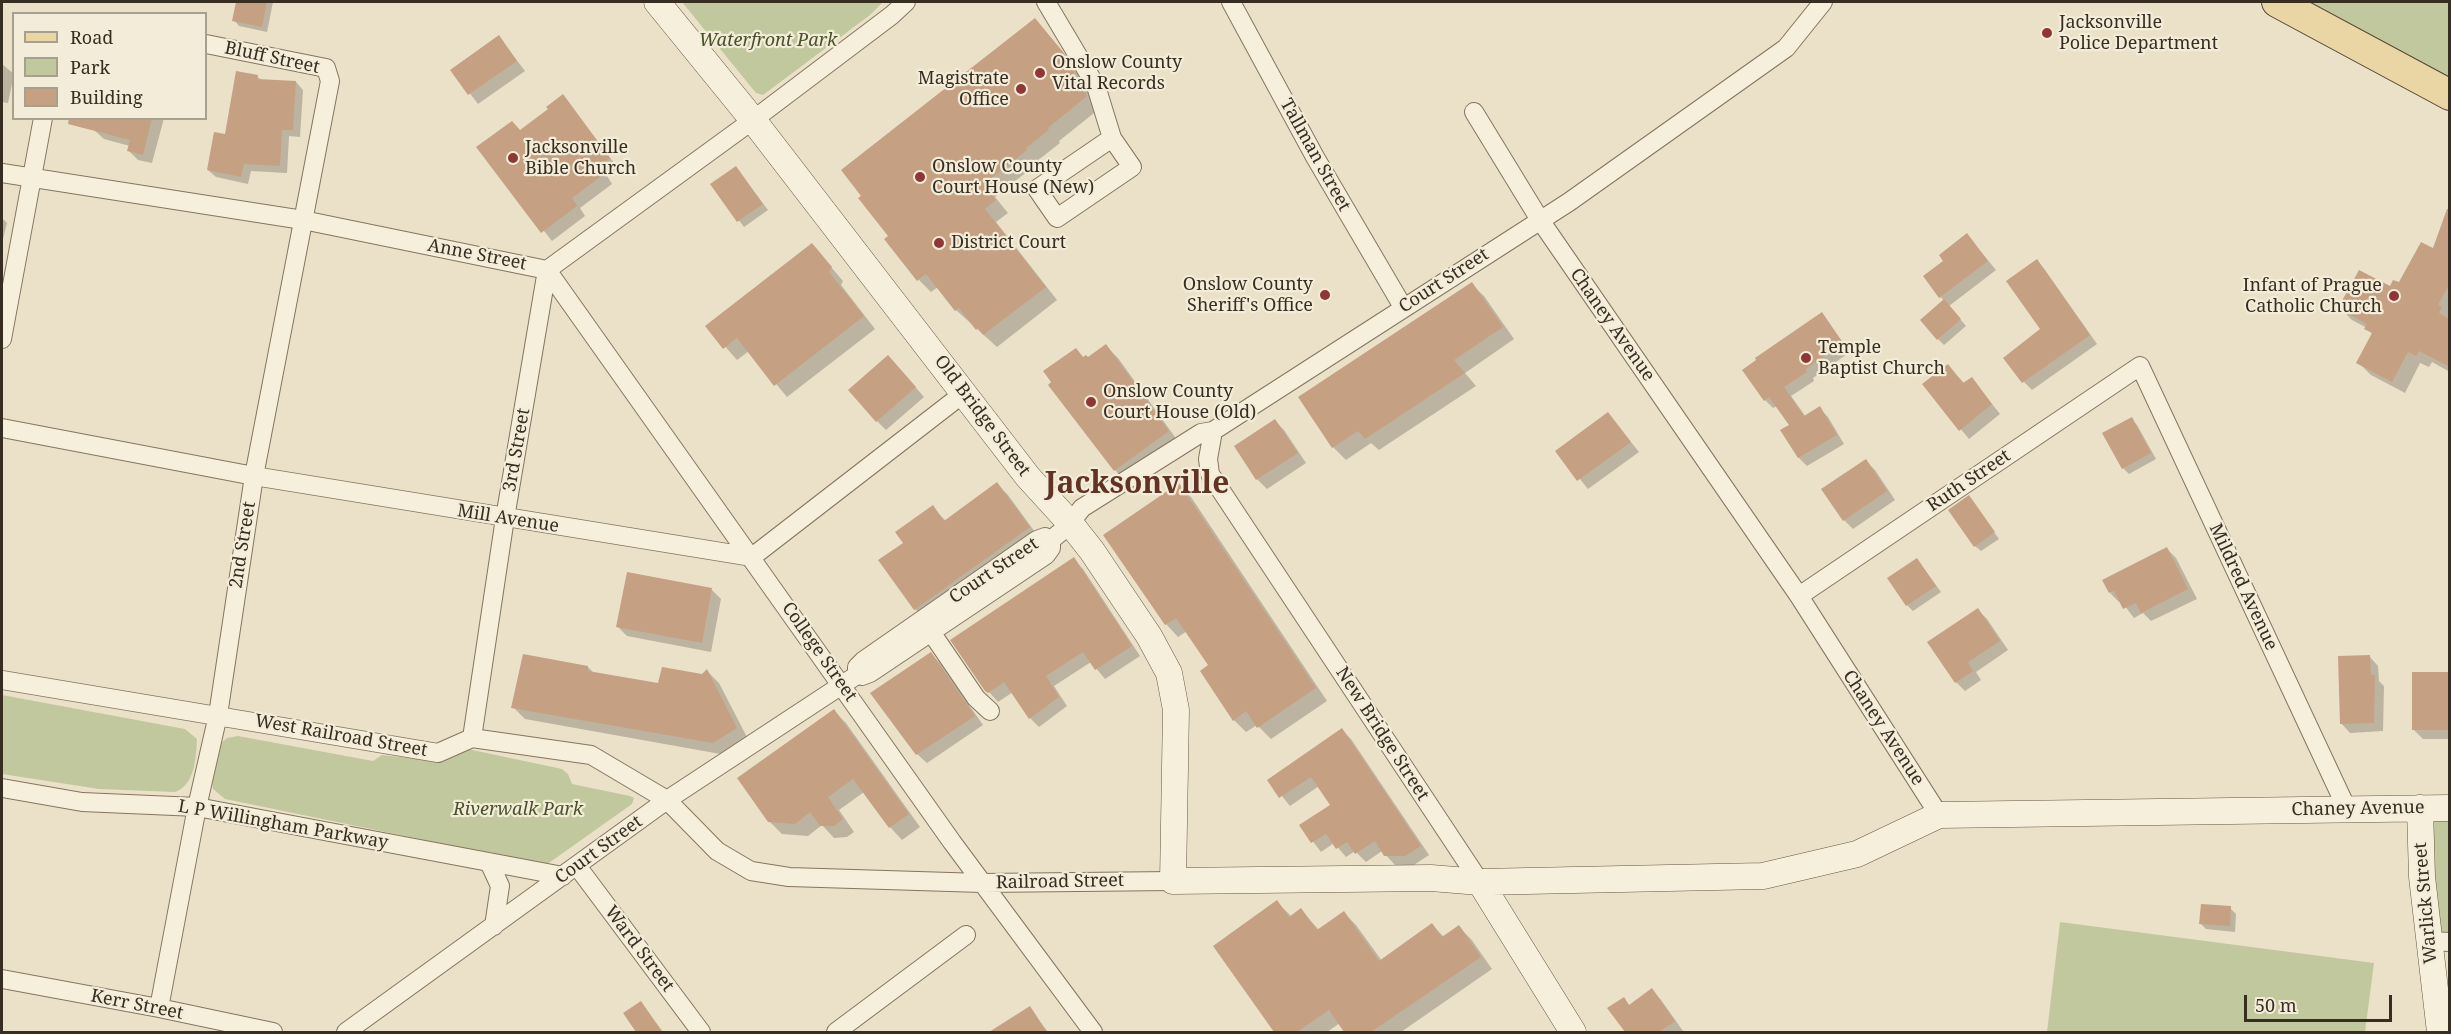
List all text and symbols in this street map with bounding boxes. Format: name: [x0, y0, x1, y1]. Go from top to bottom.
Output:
legend: [12, 12, 207, 120]
place label: Jacksonville Police Department: [2059, 12, 2218, 54]
text: Road: [70, 25, 113, 49]
marker: Jacksonville Police Department: [2040, 26, 2054, 40]
park label: Waterfront Park: [699, 30, 837, 52]
street label: Bluff Street: [223, 37, 321, 79]
place label: Onslow County Vital Records: [1052, 52, 1182, 94]
text: Park: [70, 55, 110, 79]
marker: Onslow County Vital Records: [1033, 66, 1047, 80]
place label: Magistrate Office: [918, 68, 1009, 110]
marker: Magistrate Office: [1014, 82, 1028, 96]
text: Building: [70, 85, 143, 109]
street label: Tallman Street: [1275, 95, 1355, 215]
place label: Jacksonville Bible Church: [525, 137, 636, 180]
marker: Jacksonville Bible Church: [506, 151, 520, 165]
place label: Onslow County Court House (New): [932, 156, 1094, 198]
marker: Onslow County Court House (New): [913, 170, 927, 184]
place label: District Court: [951, 232, 1066, 254]
street label: Anne Street: [426, 235, 528, 275]
marker: District Court: [932, 236, 946, 250]
street label: Court Street: [1395, 244, 1493, 318]
street label: Chaney Avenue: [1565, 264, 1659, 386]
place label: Onslow County Sheriff's Office: [1183, 274, 1313, 316]
place label: Infant of Prague Catholic Church: [2243, 275, 2382, 318]
marker: Onslow County Sheriff's Office: [1318, 288, 1332, 302]
marker: Infant of Prague Catholic Church: [2387, 289, 2401, 303]
place label: Temple Baptist Church: [1818, 337, 1945, 380]
street label: Old Bridge Street: [929, 351, 1035, 481]
marker: Temple Baptist Church: [1799, 351, 1813, 365]
place label: Onslow County Court House (Old): [1103, 381, 1256, 424]
marker: Onslow County Court House (Old): [1084, 395, 1098, 409]
street label: 3rd Street: [499, 407, 535, 493]
street label: Ruth Street: [1923, 445, 2015, 517]
district label: Jacksonville: [1045, 466, 1229, 502]
street label: 2nd Street: [225, 500, 261, 590]
street label: Mill Avenue: [456, 500, 560, 538]
street label: Mildred Avenue: [2204, 520, 2282, 654]
street label: Court Street: [945, 533, 1043, 609]
street label: College Street: [777, 598, 861, 706]
street label: New Bridge Street: [1331, 663, 1433, 805]
street label: Chaney Avenue: [1838, 666, 1928, 790]
street label: West Railroad Street: [253, 710, 429, 762]
street label: L P Willingham Parkway: [176, 796, 390, 854]
street label: Chaney Avenue: [2291, 797, 2425, 821]
park label: Riverwalk Park: [453, 799, 583, 821]
street label: Court Street: [551, 811, 647, 889]
street label: Warlick Street: [2410, 841, 2442, 965]
street label: Railroad Street: [996, 870, 1124, 894]
street label: Ward Street: [600, 902, 678, 996]
scale bar: [2247, 983, 2396, 1021]
street label: Kerr Street: [89, 985, 185, 1025]
text: 50 m: [2255, 993, 2297, 1017]

